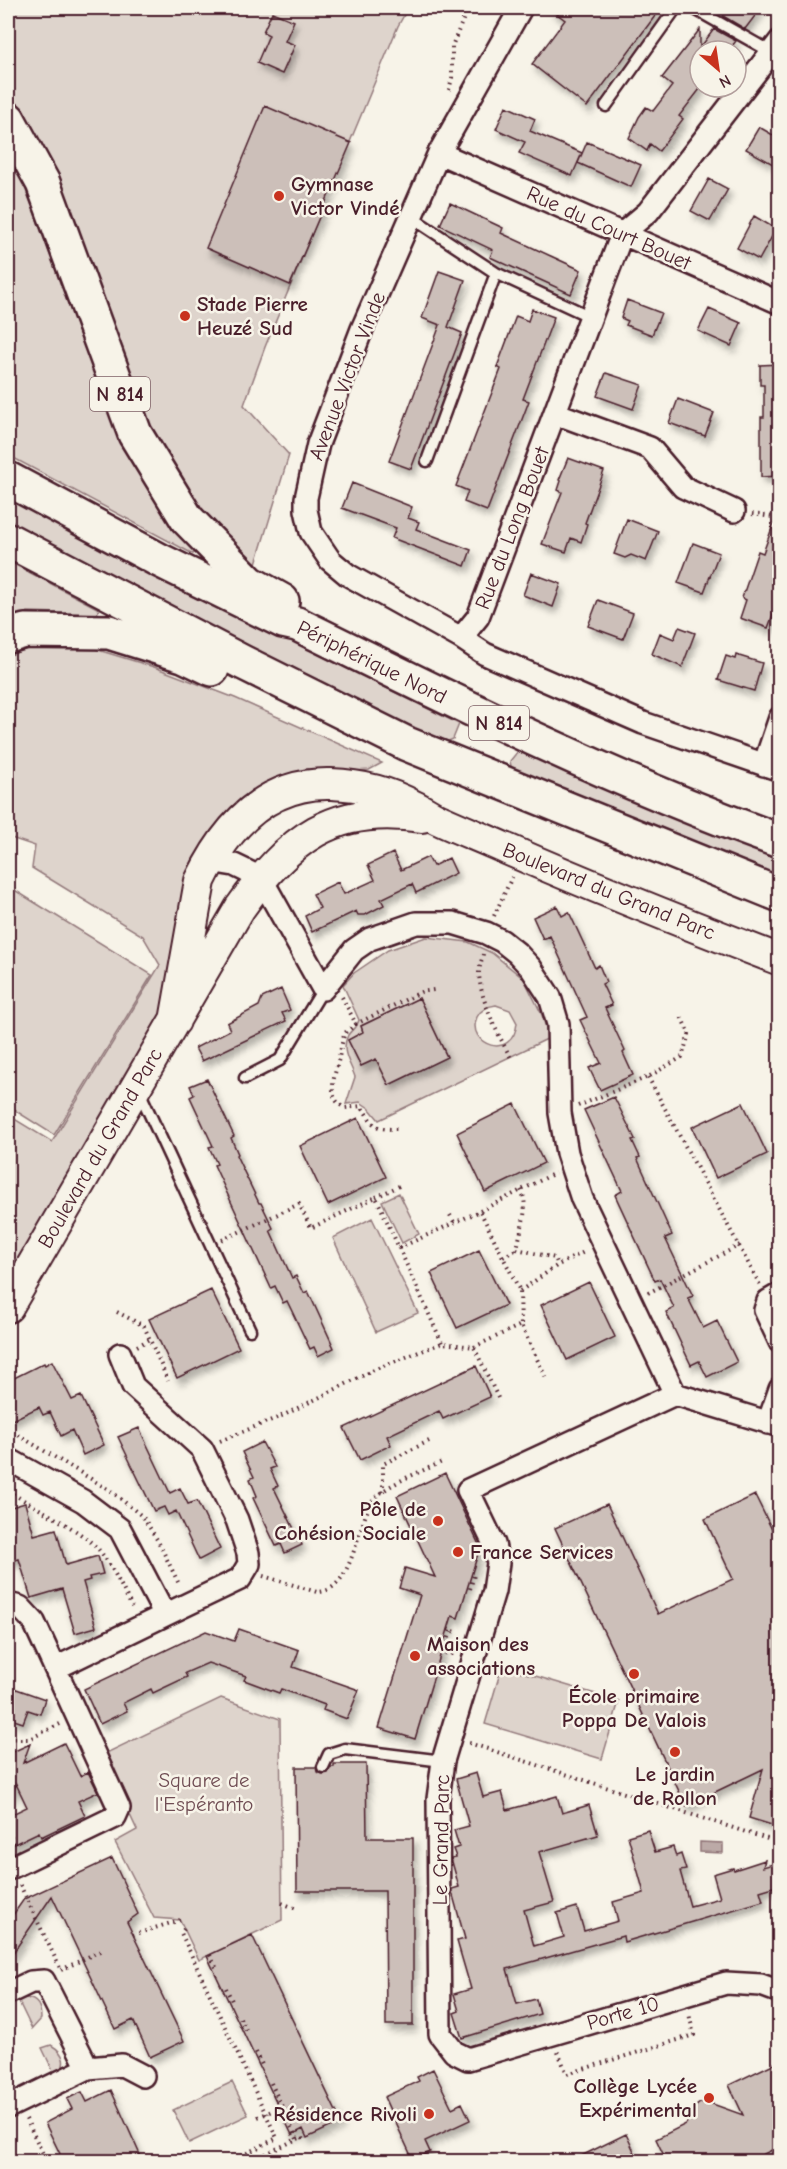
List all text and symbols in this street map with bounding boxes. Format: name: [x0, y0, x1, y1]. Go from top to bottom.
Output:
north arrow: [688, 39, 748, 99]
text: N: [716, 71, 734, 92]
place label: Gymnase Victor Vindé: [291, 172, 400, 220]
street label: Rue du Court Bouet: [523, 181, 696, 275]
marker: Gymnase Victor Vindé: [272, 189, 286, 203]
street label: Avenue Victor Vinde: [304, 288, 390, 464]
place label: Stade Pierre Heuzé Sud: [197, 292, 308, 340]
marker: Stade Pierre Heuzé Sud: [178, 309, 192, 323]
road number: N 814: [90, 377, 150, 411]
street label: Rue du Long Bouet: [470, 442, 554, 613]
street label: Périphérique Nord: [293, 615, 451, 709]
road number: N 814: [469, 706, 529, 740]
street label: Boulevard du Grand Parc: [499, 837, 719, 945]
street label: Boulevard du Grand Parc: [33, 1044, 167, 1252]
place label: Pôle de Cohésion Sociale: [274, 1497, 426, 1545]
marker: Pôle de Cohésion Sociale: [431, 1514, 445, 1528]
place label: France Services: [470, 1540, 613, 1564]
marker: France Services: [451, 1545, 465, 1559]
place label: Maison des associations: [427, 1632, 535, 1680]
marker: Maison des associations: [408, 1649, 422, 1663]
marker: École primaire Poppa De Valois: [627, 1667, 641, 1681]
place label: École primaire Poppa De Valois: [562, 1684, 706, 1732]
marker: Le jardin de Rollon: [668, 1745, 682, 1759]
place label: Le jardin de Rollon: [633, 1762, 717, 1810]
park label: Square de l'Espéranto: [155, 1768, 253, 1816]
street label: Le Grand Parc: [428, 1774, 454, 1906]
street label: Porte 10: [584, 1991, 662, 2035]
place label: Collège Lycée Expérimental: [573, 2074, 697, 2122]
marker: Collège Lycée Expérimental: [702, 2091, 716, 2105]
place label: Résidence Rivoli: [273, 2102, 417, 2126]
marker: Résidence Rivoli: [422, 2107, 436, 2121]

